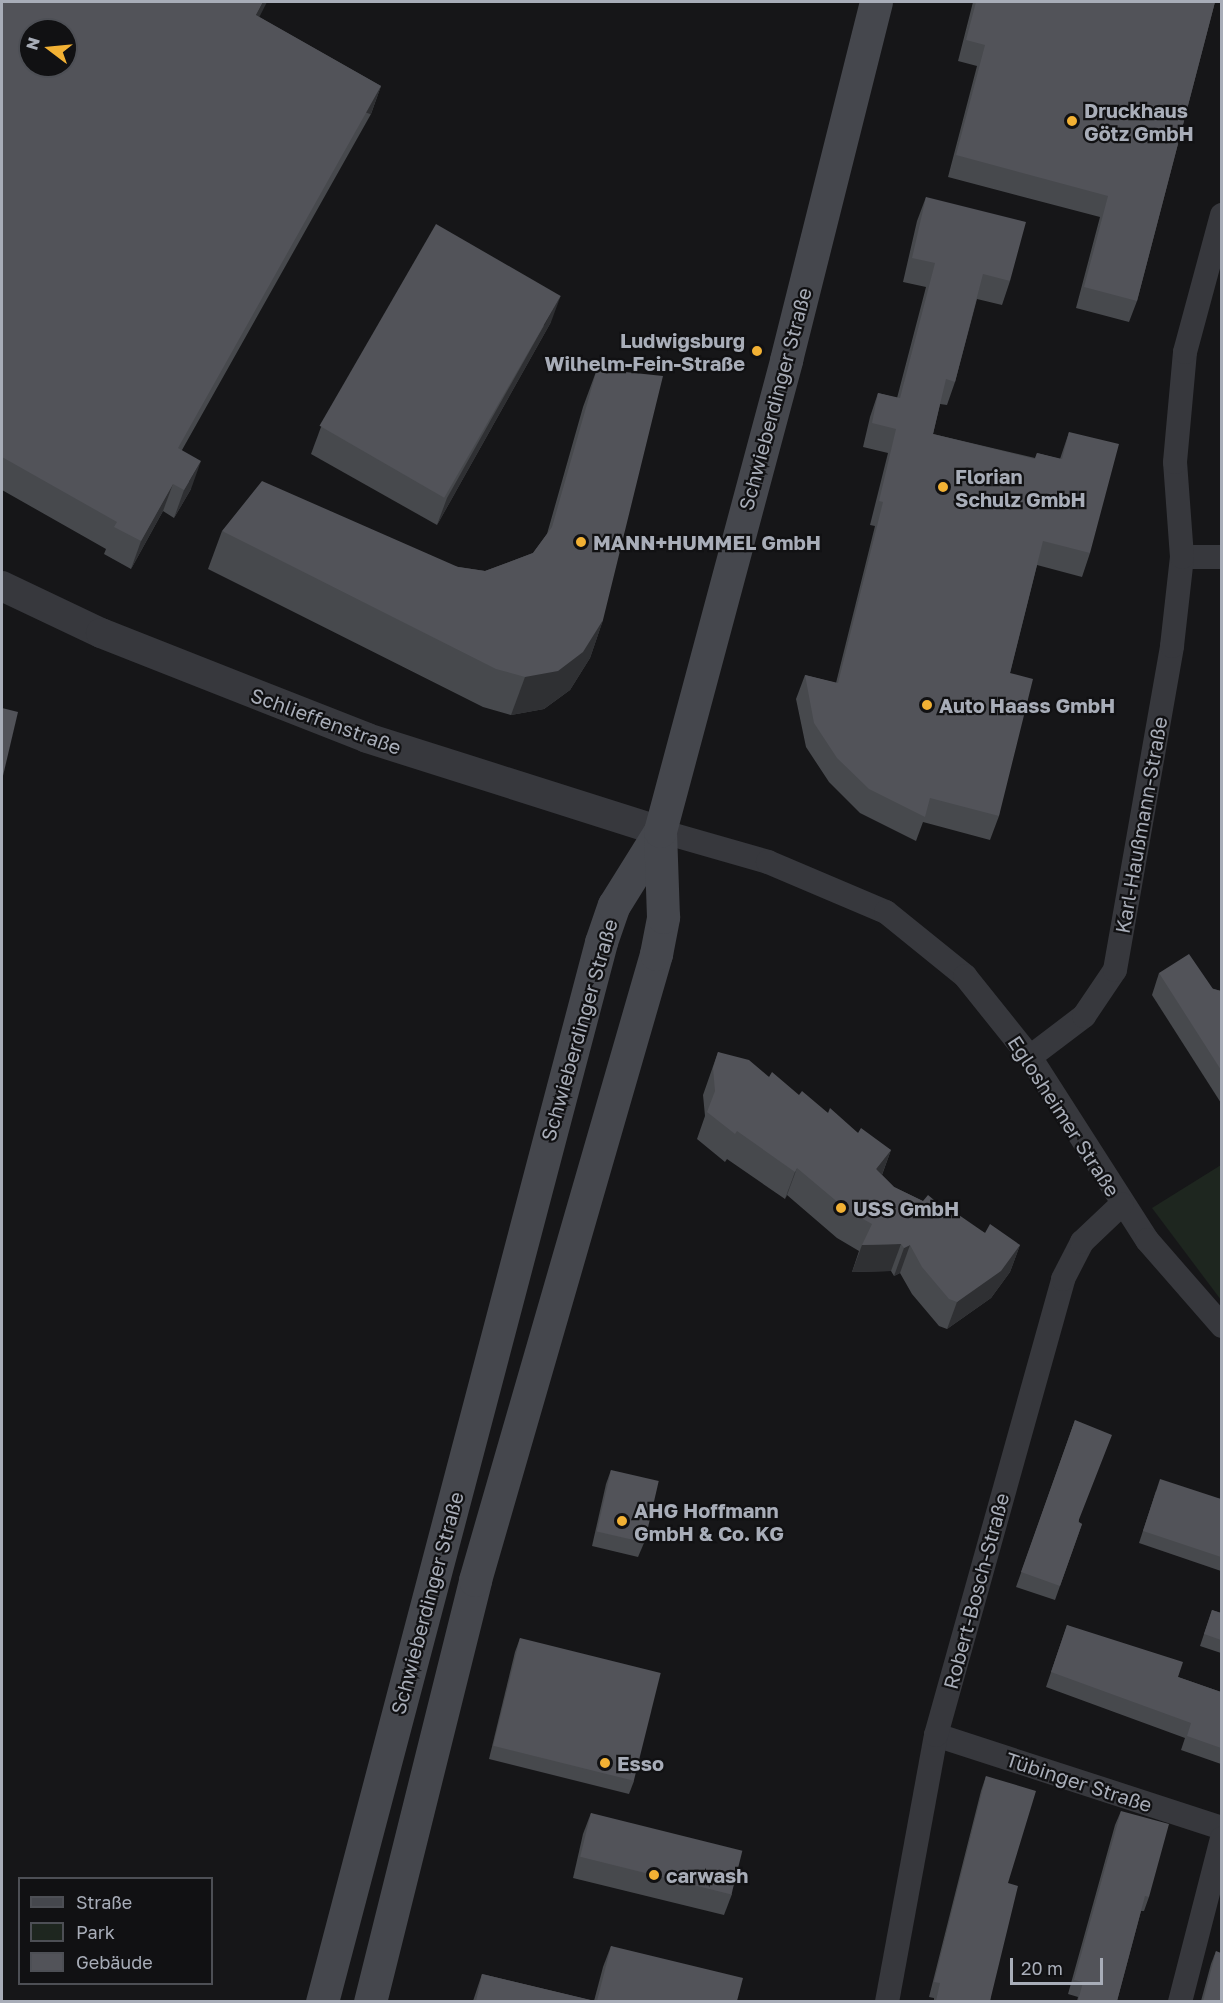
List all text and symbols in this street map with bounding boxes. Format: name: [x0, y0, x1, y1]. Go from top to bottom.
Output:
north arrow: [18, 18, 78, 78]
text: N: [21, 35, 44, 52]
place label: Druckhaus Götz GmbH: [1084, 98, 1194, 145]
marker: Druckhaus Götz GmbH: [1065, 114, 1079, 128]
street label: Schwieberdinger Straße: [734, 285, 816, 513]
place label: Ludwigsburg Wilhelm-Fein-Straße: [544, 328, 745, 375]
marker: Ludwigsburg Wilhelm-Fein-Straße: [750, 344, 764, 358]
place label: Florian Schulz GmbH: [955, 464, 1086, 511]
marker: Florian Schulz GmbH: [936, 480, 950, 494]
place label: MANN+HUMMEL GmbH: [593, 530, 821, 554]
marker: MANN+HUMMEL GmbH: [574, 535, 588, 549]
street label: Schlieffenstraße: [247, 683, 405, 759]
place label: Auto Haass GmbH: [939, 693, 1115, 717]
marker: Auto Haass GmbH: [920, 698, 934, 712]
street label: Karl-Haußmann-Straße: [1110, 715, 1172, 935]
street label: Schwieberdinger Straße: [536, 916, 622, 1144]
street label: Eglosheimer Straße: [1003, 1031, 1125, 1201]
place label: USS GmbH: [853, 1196, 959, 1220]
marker: USS GmbH: [834, 1201, 848, 1215]
street label: Schwieberdinger Straße: [386, 1489, 468, 1717]
street label: Robert-Bosch-Straße: [938, 1490, 1014, 1692]
place label: AHG Hoffmann GmbH & Co. KG: [634, 1498, 784, 1545]
marker: AHG Hoffmann GmbH & Co. KG: [615, 1514, 629, 1528]
street label: Tübinger Straße: [1003, 1747, 1155, 1817]
place label: Esso: [617, 1751, 664, 1775]
marker: Esso: [598, 1756, 612, 1770]
place label: carwash: [666, 1863, 748, 1887]
marker: carwash: [647, 1868, 661, 1882]
legend: [18, 1877, 213, 1985]
text: Straße: [76, 1891, 132, 1913]
text: Park: [76, 1921, 115, 1943]
scale bar: [1013, 1946, 1106, 1984]
text: Gebäude: [76, 1951, 153, 1973]
text: 20 m: [1021, 1957, 1063, 1979]

